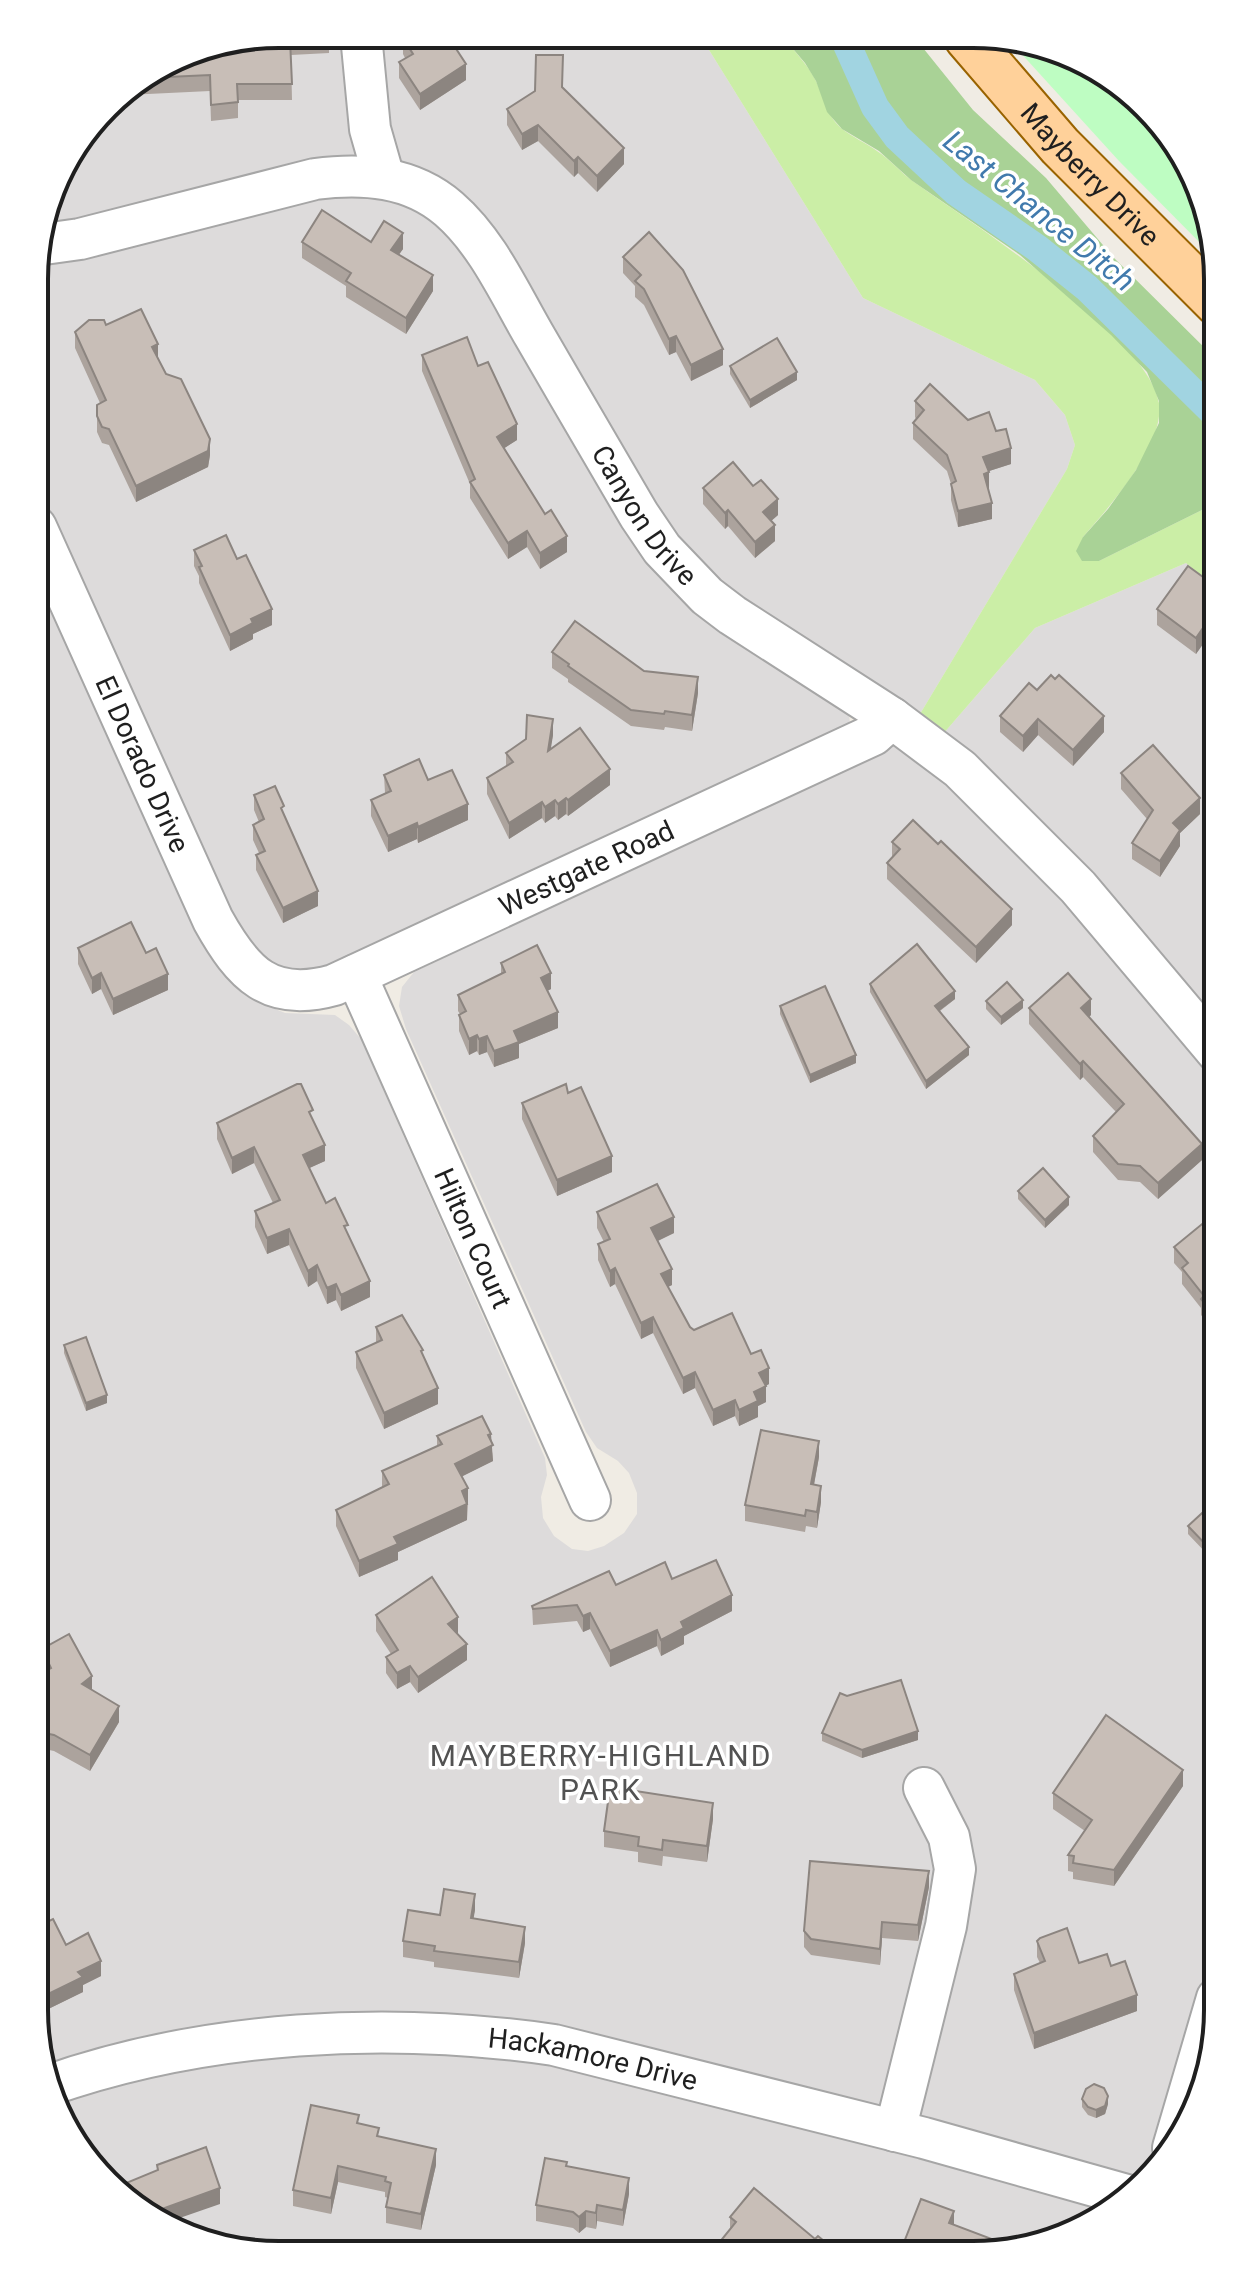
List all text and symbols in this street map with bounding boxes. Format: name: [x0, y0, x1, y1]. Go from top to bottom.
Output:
street label: Mayberry Drive: [1014, 97, 1166, 253]
water label: Last Chance Ditch: [937, 123, 1142, 298]
street label: Canyon Drive: [585, 439, 704, 592]
street label: El Dorado Drive: [88, 671, 196, 858]
street label: Westgate Road: [494, 814, 679, 923]
street label: Hilton Court: [427, 1163, 518, 1313]
district label: MAYBERRY-HIGHLAND PARK: [430, 1738, 772, 1807]
street label: Hackamore Drive: [486, 2021, 701, 2097]

